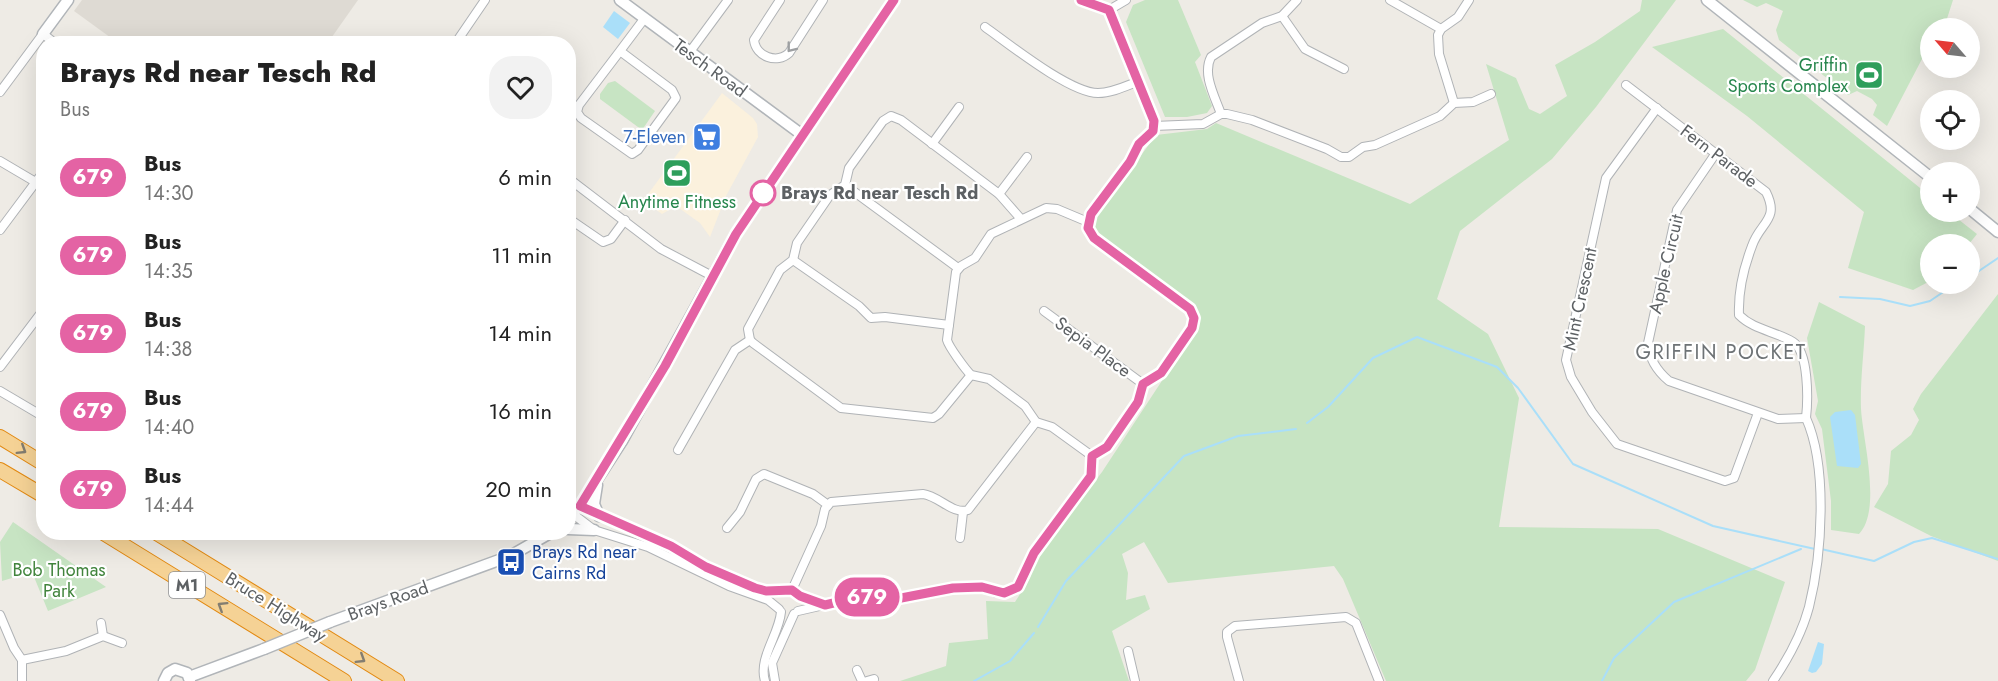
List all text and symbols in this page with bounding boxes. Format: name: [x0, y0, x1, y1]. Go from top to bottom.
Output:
north arrow: [1920, 18, 1980, 78]
map controls: [1920, 18, 1980, 294]
street label: Tesch Road: [668, 32, 752, 104]
one-way arrow: [787, 42, 798, 53]
text: Brays Rd near Tesch Rd: [60, 52, 377, 93]
place label: Griffin Sports Complex: [1728, 52, 1848, 99]
button: heart: [489, 56, 552, 119]
sports icon: Griffin Sports Complex: [1853, 59, 1885, 91]
button: locate: [1920, 90, 1980, 150]
text: Bus: [60, 95, 90, 124]
street label: Fern Parade: [1675, 118, 1763, 194]
supermarket icon: 7-Eleven: [691, 121, 723, 153]
place label: 7-Eleven: [623, 124, 686, 150]
text: Bus: [144, 147, 181, 179]
sports icon: Anytime Fitness: [661, 157, 693, 189]
text: 6 min: [498, 161, 552, 193]
text: 679: [73, 162, 113, 192]
button: +: [1920, 162, 1980, 222]
text: 14:30: [144, 179, 194, 208]
marker: Brays Rd near Tesch Rd: [750, 180, 776, 206]
place label: Brays Rd near Tesch Rd: [781, 180, 978, 206]
place label: Anytime Fitness: [618, 189, 736, 215]
street label: Apple Circuit: [1642, 211, 1690, 316]
text: Bus: [144, 225, 181, 257]
button: −: [1920, 234, 1980, 294]
text: 11 min: [491, 239, 552, 271]
text: 679: [73, 240, 113, 270]
street label: Mint Crescent: [1556, 244, 1604, 353]
text: 14:35: [144, 257, 193, 286]
text: Bus: [144, 303, 181, 335]
street label: Sepia Place: [1049, 310, 1137, 384]
text: 14 min: [488, 317, 552, 349]
text: 679: [73, 318, 113, 348]
text: 14:38: [144, 335, 193, 364]
district label: GRIFFIN POCKET: [1635, 338, 1807, 367]
text: Bus: [144, 381, 181, 413]
text: 16 min: [488, 395, 552, 427]
text: 679: [73, 396, 113, 426]
text: 14:40: [144, 413, 194, 442]
one-way arrow: [16, 443, 26, 455]
text: Bus: [144, 459, 181, 491]
text: 20 min: [485, 473, 552, 505]
text: 679: [73, 474, 113, 504]
text: 14:44: [144, 491, 194, 520]
place label: Brays Rd near Cairns Rd: [532, 539, 637, 586]
bus stop icon: Brays Rd near Cairns Rd: [495, 546, 527, 578]
park label: Bob Thomas Park: [12, 557, 106, 604]
street label: Bruce Highway: [220, 566, 332, 648]
road number: M1: [169, 572, 205, 598]
street label: Brays Road: [344, 574, 432, 628]
line badge: 679: [832, 578, 902, 616]
text: 679: [847, 582, 887, 612]
one-way arrow: [218, 602, 228, 614]
one-way arrow: [355, 651, 365, 663]

